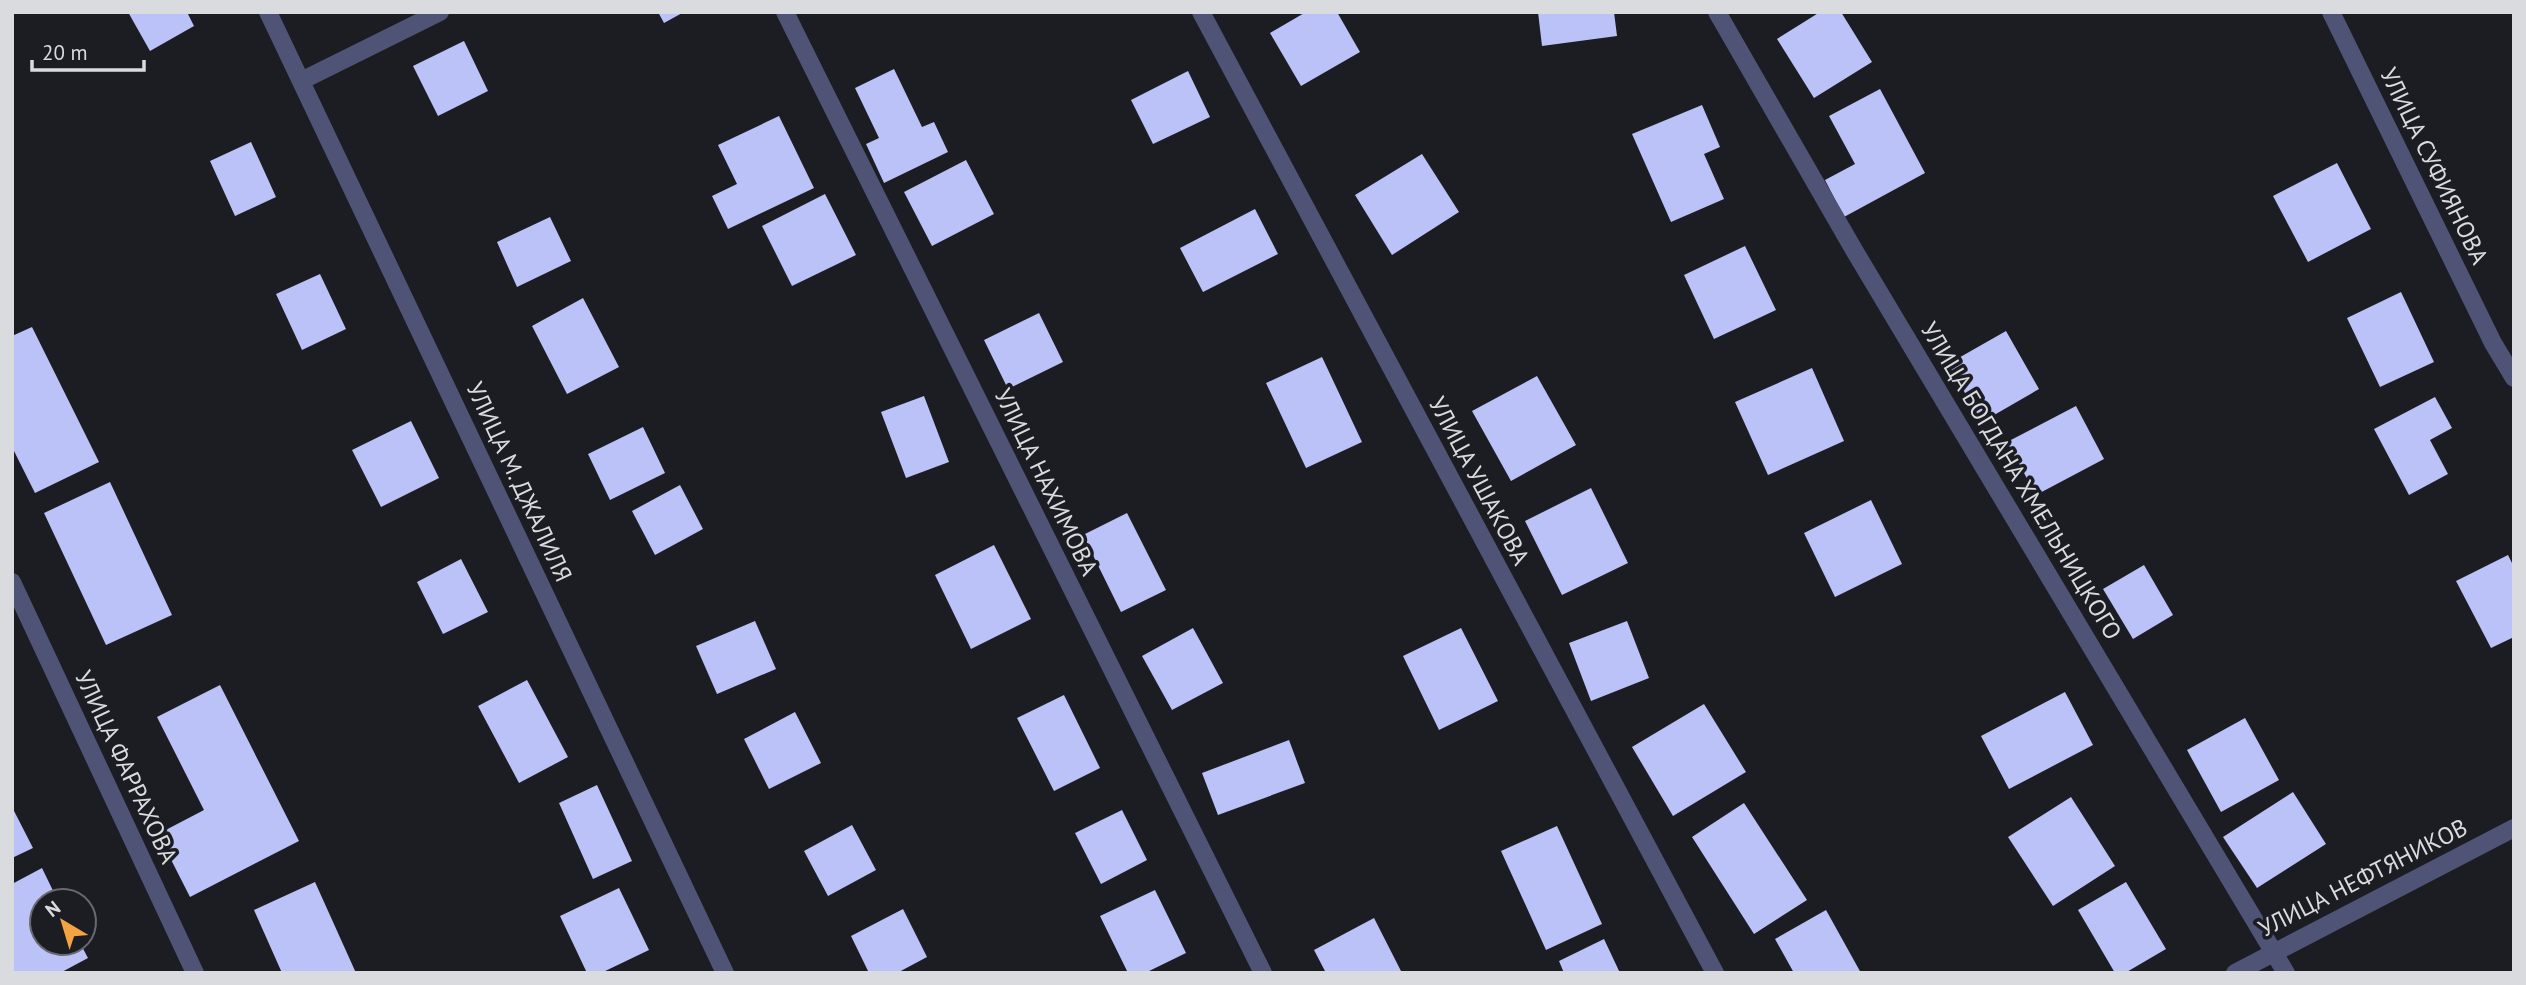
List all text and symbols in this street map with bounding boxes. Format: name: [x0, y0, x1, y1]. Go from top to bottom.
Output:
scale bar: [32, 28, 144, 72]
text: 20 m: [42, 39, 88, 66]
street label: УЛИЦА СУФИЯНОВА: [2373, 62, 2495, 269]
street label: УЛИЦА БОГДАНА ХМЕЛЬНИЦКОГО: [1914, 316, 2129, 645]
street label: УЛИЦА М. ДЖАЛИЛЯ: [460, 377, 579, 587]
street label: УЛИЦА НАХИМОВА: [988, 383, 1105, 580]
street label: УЛИЦА УШАКОВА: [1422, 391, 1537, 570]
street label: УЛИЦА ФАРРАХОВА: [68, 665, 185, 868]
street label: УЛИЦА НЕФТЯНИКОВ: [2253, 811, 2472, 944]
north arrow: [28, 887, 98, 957]
text: N: [40, 895, 65, 922]

